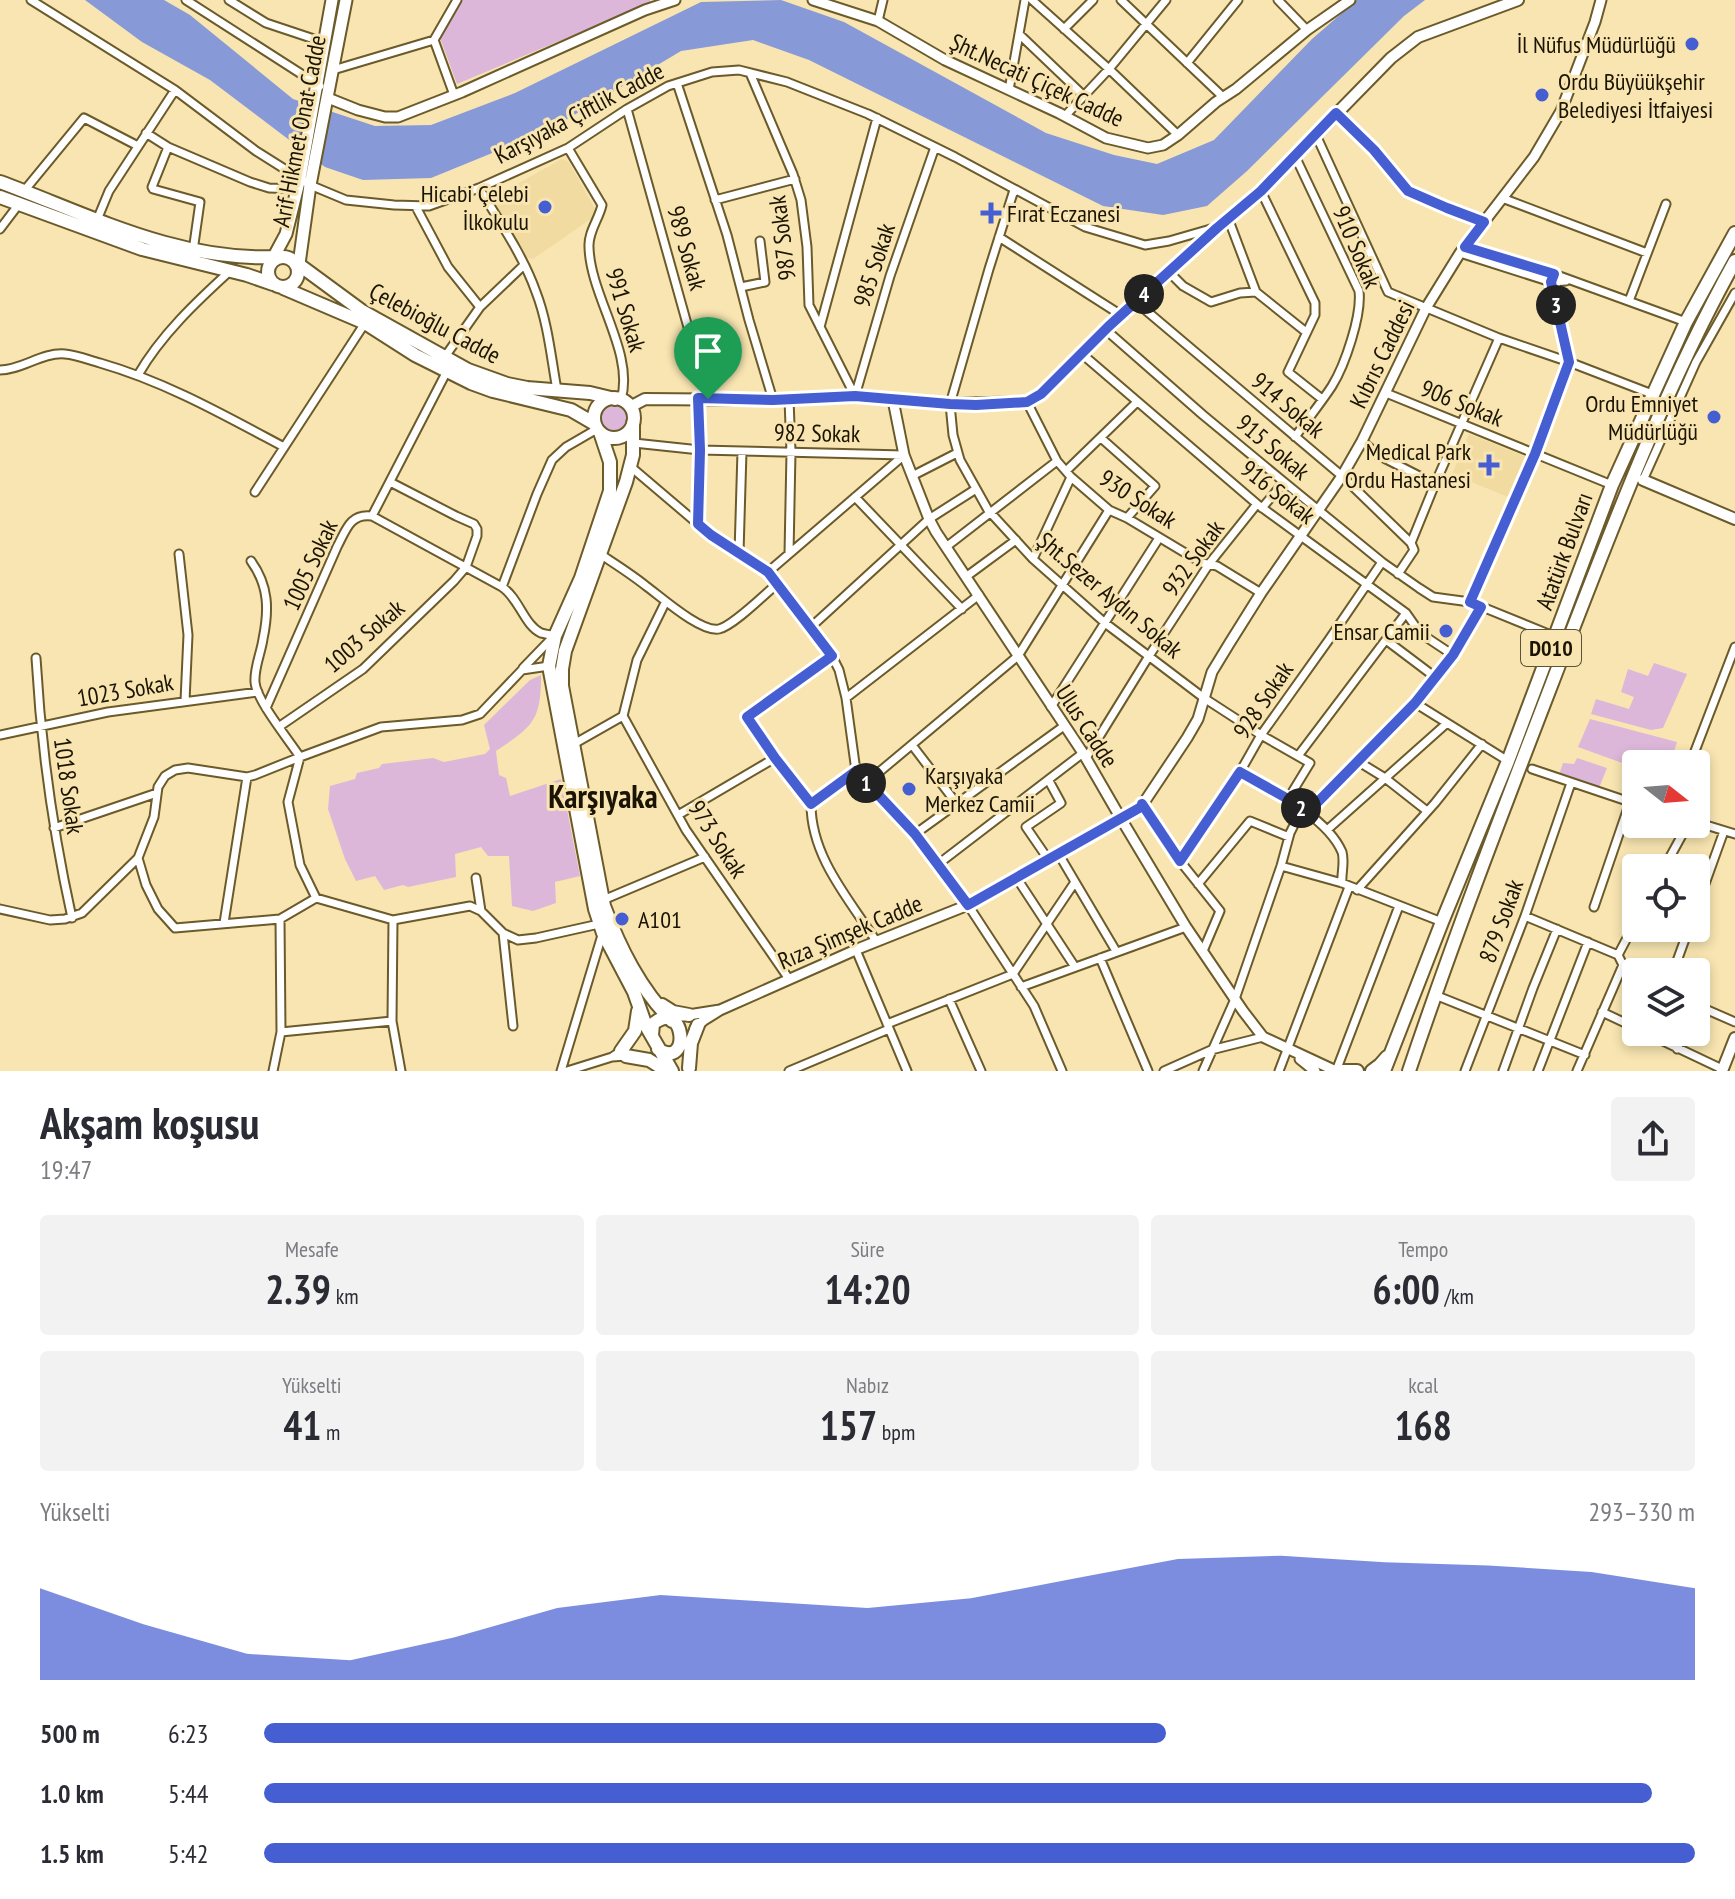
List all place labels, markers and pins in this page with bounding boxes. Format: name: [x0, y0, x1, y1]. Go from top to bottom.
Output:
place label: İl Nüfus Müdürlüğü: [1517, 29, 1676, 60]
marker: İl Nüfus Müdürlüğü: [1683, 35, 1701, 53]
place label: Ordu Büyüükşehir Belediyesi İtfaiyesi: [1558, 66, 1713, 125]
marker: Ordu Büyüükşehir Belediyesi İtfaiyesi: [1533, 86, 1551, 104]
place label: Hicabi Çelebi İlkokulu: [421, 178, 529, 237]
marker: Hicabi Çelebi İlkokulu: [536, 198, 554, 216]
place label: Fırat Eczanesi: [1007, 198, 1121, 229]
marker: Fırat Eczanesi: [982, 204, 1000, 222]
pin: 4: [1124, 274, 1164, 314]
pin: 3: [1536, 285, 1576, 325]
pin: [674, 317, 742, 399]
place label: Ordu Emniyet Müdürlüğü: [1585, 388, 1698, 447]
marker: Ordu Emniyet Müdürlüğü: [1705, 408, 1723, 426]
place label: Medical Park Ordu Hastanesi: [1345, 436, 1472, 495]
marker: Medical Park Ordu Hastanesi: [1478, 454, 1500, 476]
place label: Ensar Camii: [1333, 616, 1430, 647]
marker: Ensar Camii: [1437, 622, 1455, 640]
place label: Karşıyaka Merkez Camii: [925, 760, 1035, 819]
pin: 1: [846, 763, 886, 803]
marker: Karşıyaka Merkez Camii: [900, 780, 918, 798]
pin: 2: [1281, 788, 1321, 828]
place label: A101: [638, 904, 682, 935]
marker: A101: [613, 910, 631, 928]

